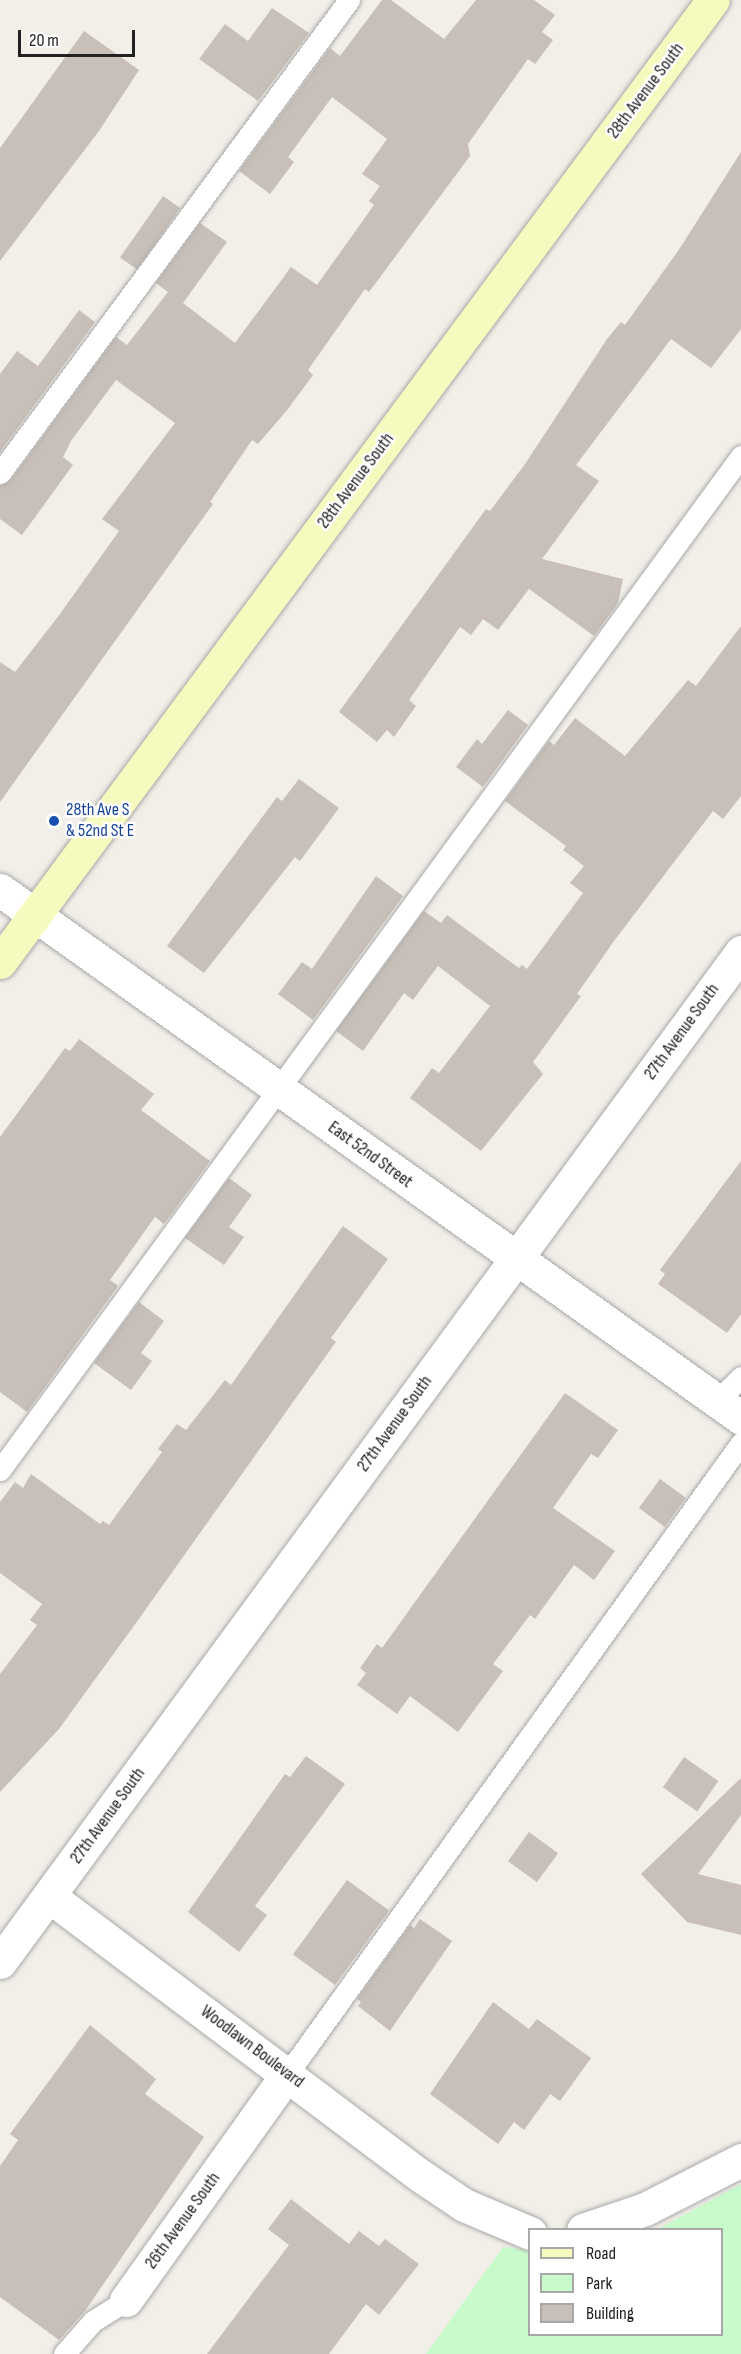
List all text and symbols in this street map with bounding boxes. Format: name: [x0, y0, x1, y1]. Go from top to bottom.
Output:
scale bar: [21, 18, 138, 56]
text: 20 m: [29, 30, 59, 51]
street label: 28th Avenue South: [603, 39, 689, 143]
street label: 28th Avenue South: [313, 429, 399, 533]
place label: 28th Ave S & 52nd St E: [66, 800, 134, 842]
marker: 28th Ave S & 52nd St E: [47, 814, 61, 828]
street label: 27th Avenue South: [640, 980, 724, 1084]
street label: East 52nd Street: [323, 1117, 417, 1193]
street label: 27th Avenue South: [353, 1372, 437, 1476]
street label: 27th Avenue South: [66, 1764, 150, 1868]
street label: Woodlawn Boulevard: [196, 2001, 308, 2093]
street label: 26th Avenue South: [141, 2168, 225, 2274]
legend: [528, 2228, 723, 2336]
text: Road: [586, 2243, 616, 2264]
text: Park: [586, 2273, 612, 2294]
text: Building: [586, 2303, 634, 2324]

